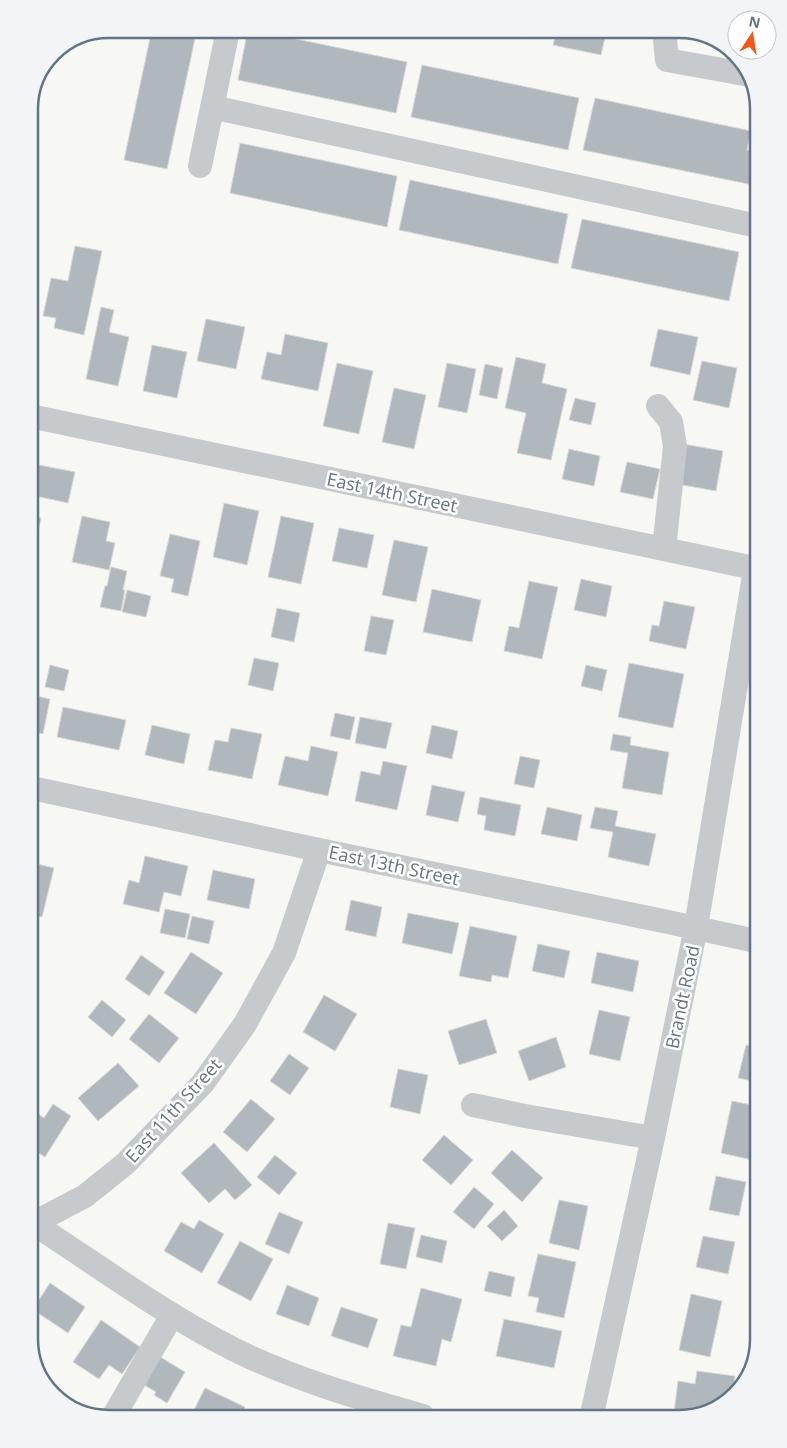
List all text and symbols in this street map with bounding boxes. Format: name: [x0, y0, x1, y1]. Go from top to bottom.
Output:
north arrow: [727, 10, 777, 60]
text: N: [747, 11, 762, 32]
street label: East 14th Street: [325, 466, 459, 518]
street label: East 13th Street: [327, 839, 461, 891]
street label: Brandt Road: [659, 943, 705, 1051]
street label: East 11th Street: [120, 1053, 226, 1167]

